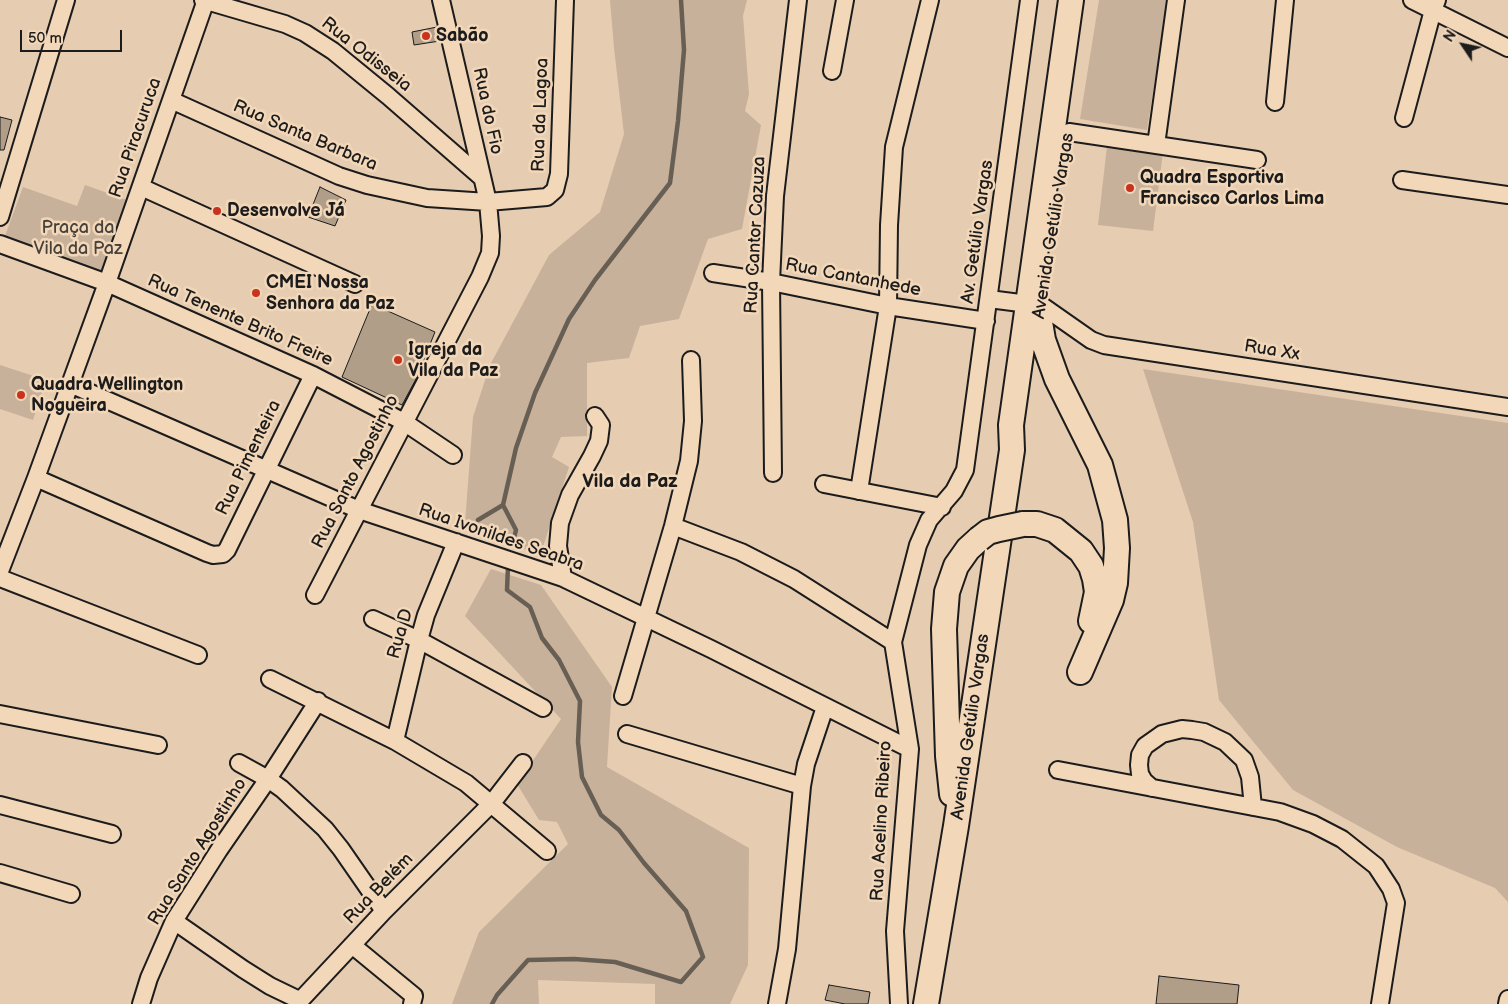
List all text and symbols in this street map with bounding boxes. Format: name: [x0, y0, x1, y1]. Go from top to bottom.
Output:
street label: Rua Odisseia: [317, 13, 415, 97]
scale bar: [22, 20, 125, 52]
north arrow: [1438, 20, 1488, 70]
place label: Sabão: [436, 25, 488, 47]
text: N: [1440, 27, 1460, 45]
text: 50 m: [28, 29, 62, 48]
marker: Sabão: [420, 30, 432, 42]
street label: Rua da Lagoa: [528, 58, 554, 172]
street label: Rua do Fio: [467, 66, 507, 156]
street label: Rua Piracuruca: [105, 75, 167, 201]
street label: Rua Santa Barbara: [230, 96, 380, 176]
street label: Avenida Getúlio Vargas: [1029, 132, 1079, 320]
street label: Rua Cantor Cazuza: [741, 156, 771, 314]
street label: Av. Getúlio Vargas: [957, 159, 999, 305]
place label: Quadra Esportiva Francisco Carlos Lima: [1140, 167, 1324, 210]
marker: Quadra Esportiva Francisco Carlos Lima: [1124, 182, 1136, 194]
place label: Desenvolve Já: [227, 200, 345, 222]
marker: Desenvolve Já: [211, 205, 223, 217]
park label: Praça da Vila da Paz: [33, 217, 123, 260]
street label: Rua Cantanhede: [783, 254, 923, 302]
street label: Rua Tenente Brito Freire: [144, 270, 336, 372]
place label: CMEI Nossa Senhora da Paz: [266, 272, 395, 314]
marker: CMEI Nossa Senhora da Paz: [250, 287, 262, 299]
street label: Rua Xx: [1242, 336, 1302, 366]
place label: Igreja da Vila da Paz: [408, 339, 498, 382]
marker: Igreja da Vila da Paz: [392, 354, 404, 366]
place label: Quadra Wellington Nogueira: [31, 374, 183, 416]
marker: Quadra Wellington Nogueira: [15, 389, 27, 401]
street label: Rua Santo Agostinho: [308, 392, 404, 552]
street label: Rua Pimenteira: [212, 397, 286, 519]
district label: Vila da Paz: [582, 471, 678, 493]
street label: Rua Ivonildes Seabra: [416, 500, 586, 576]
street label: Rua D: [384, 607, 418, 661]
street label: Avenida Getúlio Vargas: [947, 633, 995, 821]
street label: Rua Acelino Ribeiro: [867, 740, 897, 902]
street label: Rua Santo Agostinho: [144, 774, 252, 930]
street label: Rua Belém: [340, 849, 418, 929]

